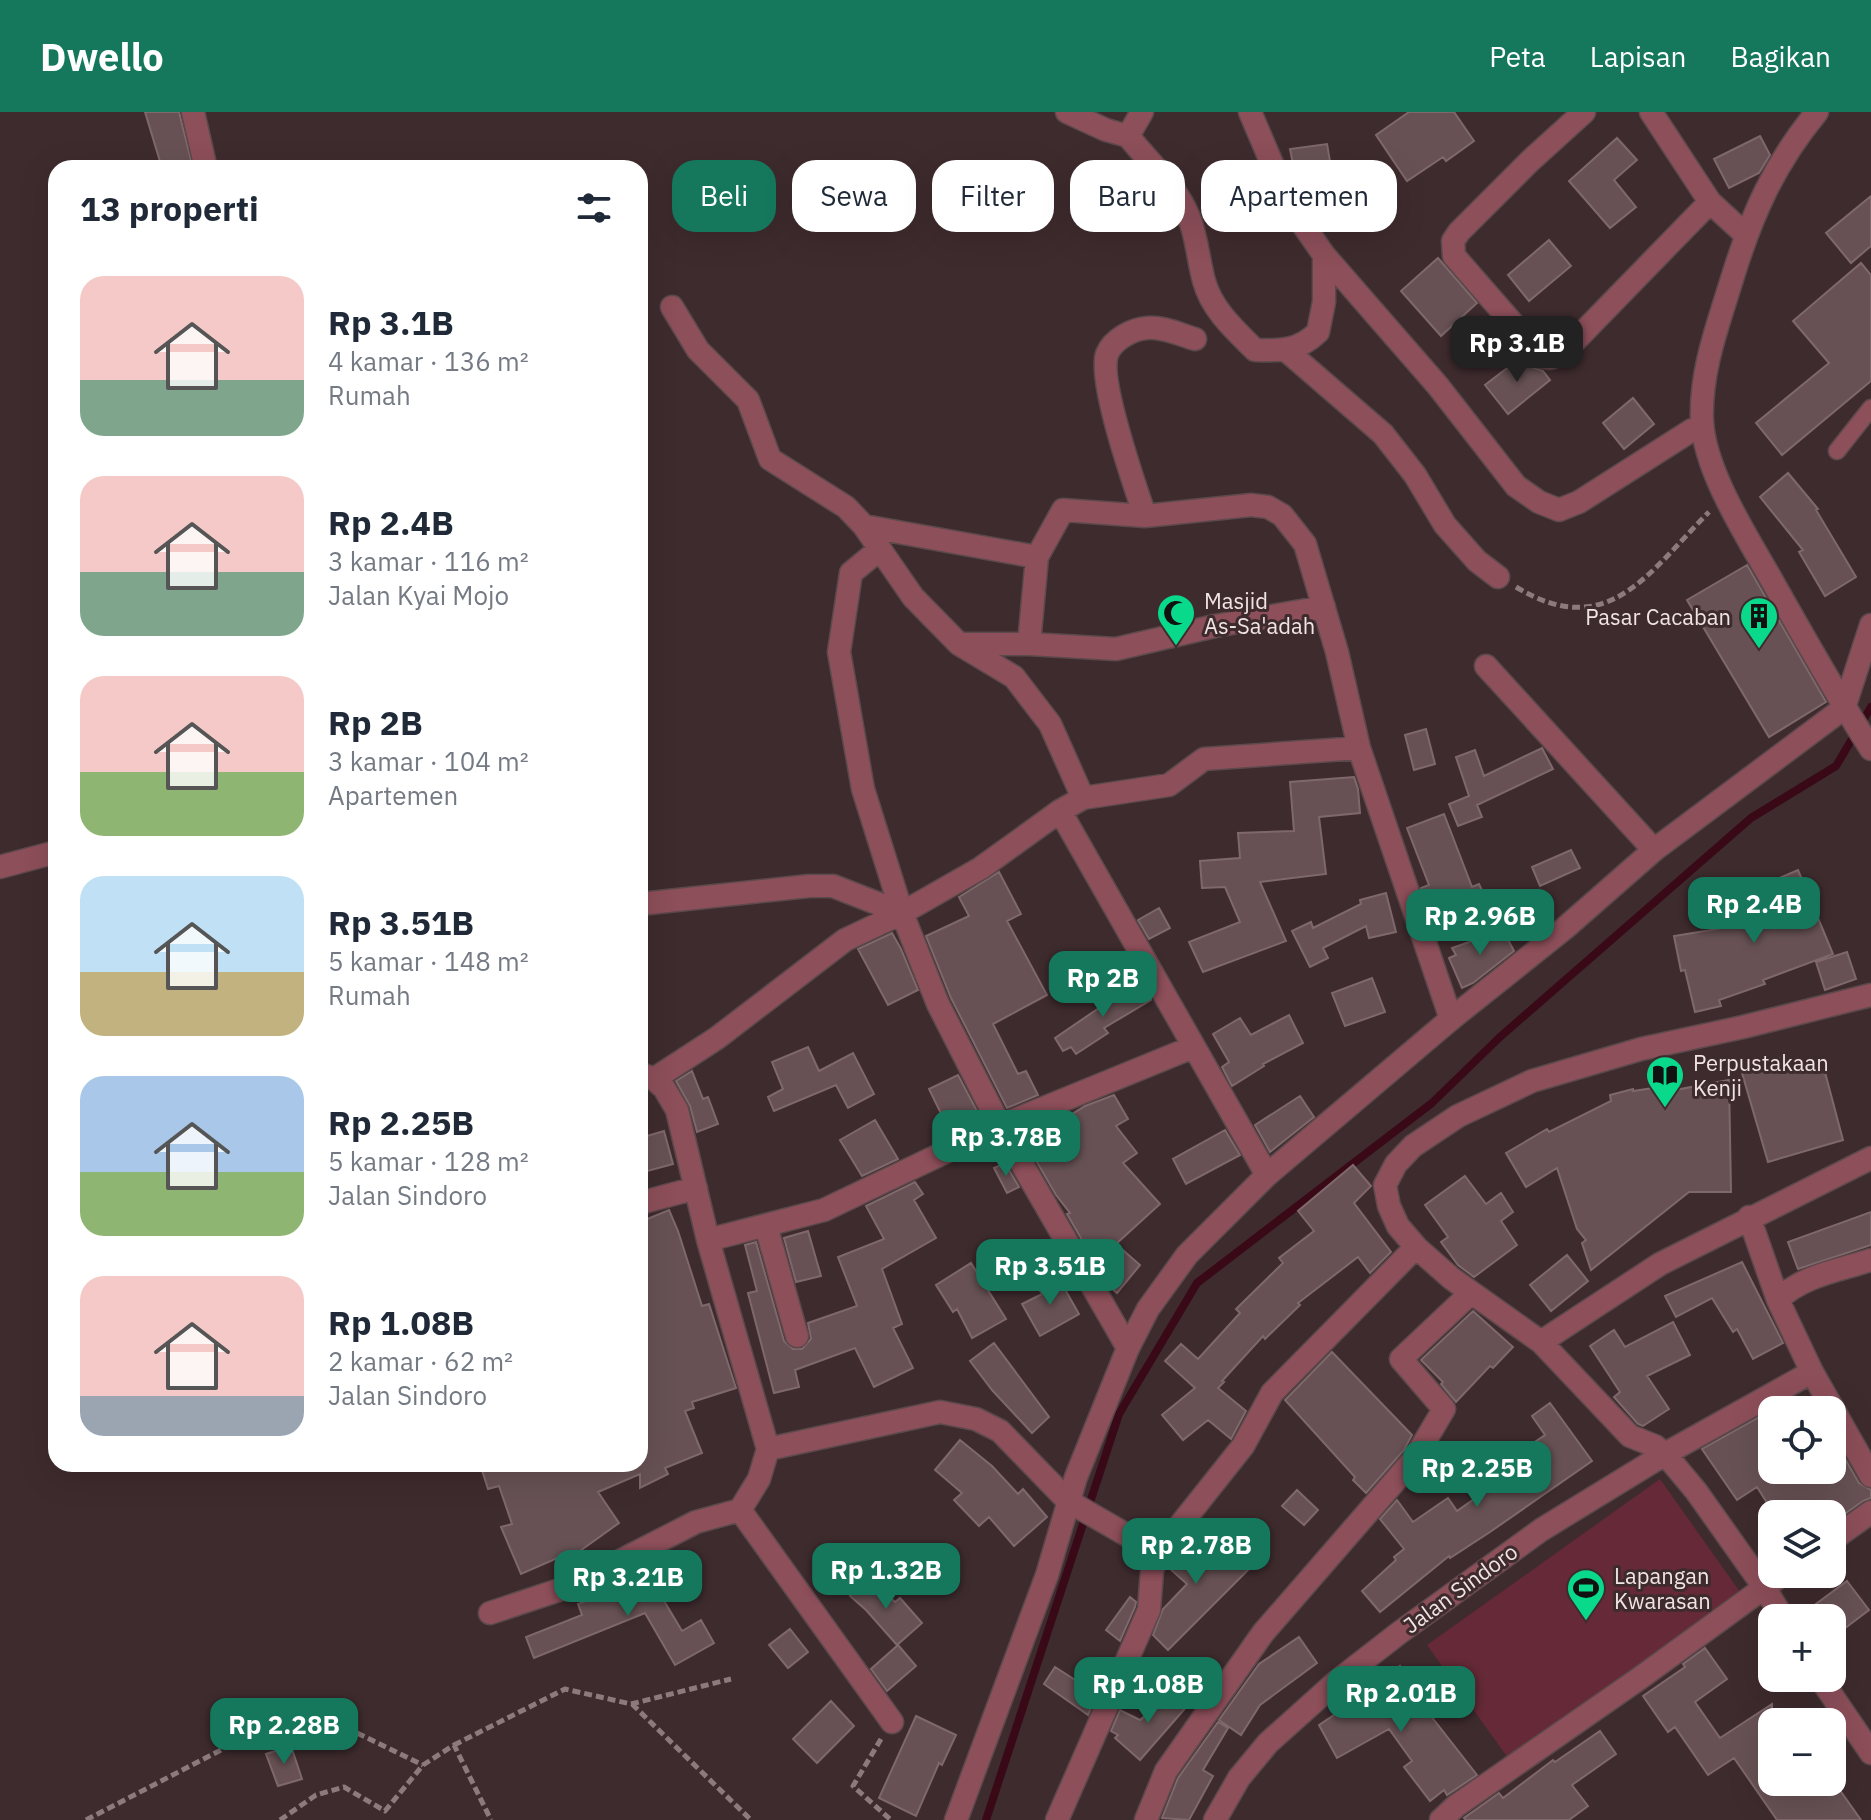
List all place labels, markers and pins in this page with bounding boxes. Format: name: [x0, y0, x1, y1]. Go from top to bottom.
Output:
pin: Rp 3.1B: [1443, 316, 1591, 384]
place label: Masjid As-Sa'adah: [1204, 586, 1315, 640]
mosque icon: Masjid As-Sa'adah: [1155, 592, 1197, 647]
building icon: Pasar Cacaban: [1738, 595, 1780, 650]
place label: Pasar Cacaban: [1585, 602, 1731, 631]
pin: Rp 2.4B: [1680, 877, 1828, 945]
pin: Rp 2.96B: [1397, 889, 1563, 957]
pin: Rp 2B: [1047, 951, 1159, 1019]
place label: Perpustakaan Kenji: [1693, 1048, 1829, 1102]
library icon: Perpustakaan Kenji: [1644, 1054, 1686, 1109]
pin: Rp 3.78B: [923, 1110, 1089, 1178]
pin: Rp 3.51B: [967, 1239, 1133, 1307]
pin: Rp 2.25B: [1394, 1441, 1560, 1509]
pin: Rp 2.78B: [1113, 1518, 1279, 1586]
pin: Rp 1.32B: [803, 1543, 969, 1611]
pin: Rp 3.21B: [545, 1550, 711, 1618]
place label: Lapangan Kwarasan: [1614, 1561, 1711, 1615]
sports icon: Lapangan Kwarasan: [1565, 1567, 1607, 1622]
pin: Rp 1.08B: [1065, 1657, 1231, 1725]
pin: Rp 2.01B: [1318, 1666, 1484, 1734]
pin: Rp 2.28B: [201, 1698, 367, 1766]

